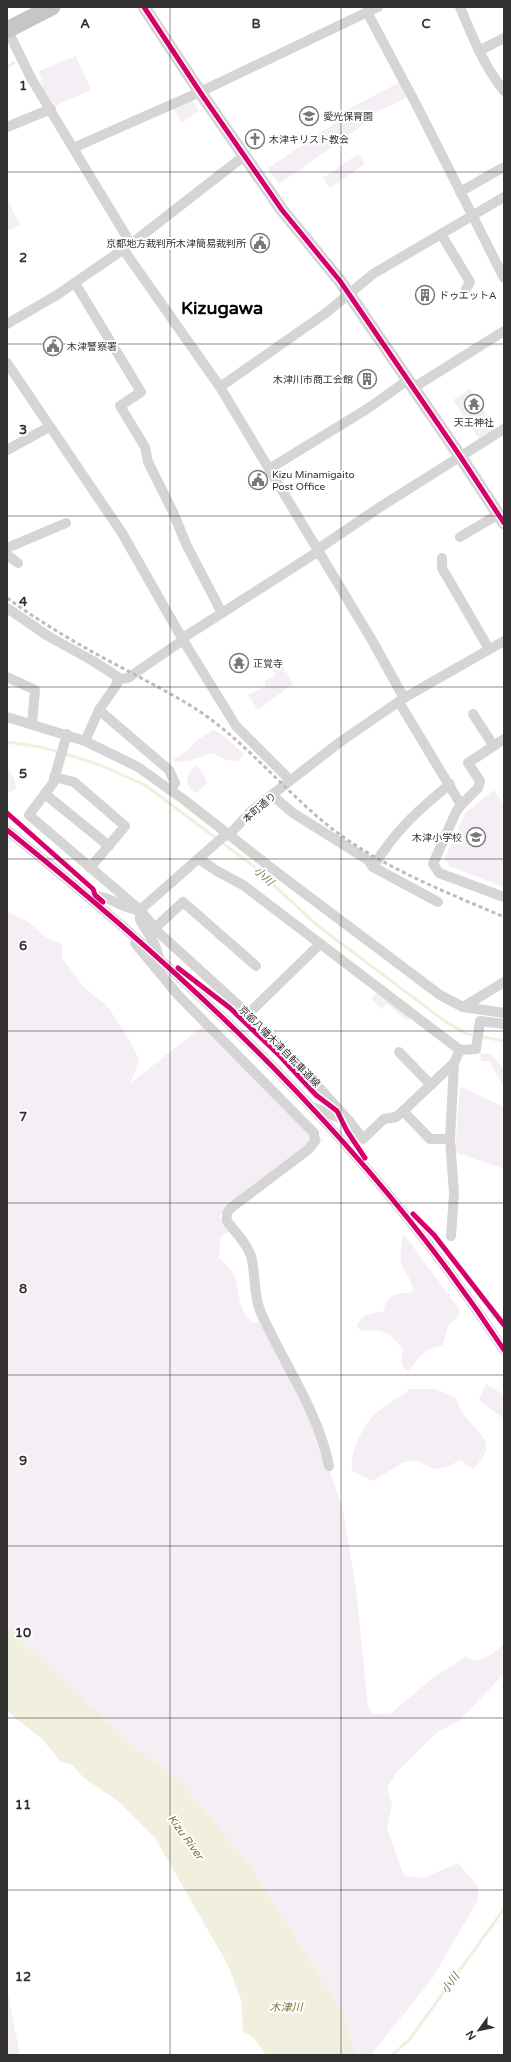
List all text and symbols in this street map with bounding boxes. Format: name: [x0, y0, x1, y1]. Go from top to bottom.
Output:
text: A: [80, 16, 90, 32]
text: B: [251, 16, 261, 32]
text: C: [421, 16, 431, 32]
text: 1: [19, 78, 27, 94]
school or university icon: 愛光保育園: [298, 105, 320, 127]
place label: 愛光保育園: [323, 111, 373, 123]
church icon: 木津キリスト教会: [244, 128, 266, 150]
place label: 木津キリスト教会: [269, 134, 349, 146]
public building icon: 京都地方裁判所木津簡易裁判所: [249, 232, 271, 254]
place label: 京都地方裁判所木津簡易裁判所: [106, 238, 246, 250]
text: 2: [19, 250, 27, 266]
building icon: ドゥエットA: [414, 284, 436, 306]
place label: ドゥエットA: [439, 290, 496, 302]
district label: Kizugawa: [181, 297, 263, 319]
public building icon: 木津警察署: [42, 335, 64, 357]
place label: 木津警察署: [67, 341, 117, 353]
building icon: 木津川市商工会館: [356, 368, 378, 390]
place label: 木津川市商工会館: [273, 374, 353, 386]
temple icon: 天王神社: [463, 393, 485, 415]
place label: 天王神社: [454, 417, 494, 429]
text: 3: [19, 422, 27, 438]
public building icon: Kizu Minamigaito Post Office: [247, 469, 269, 491]
place label: Kizu Minamigaito Post Office: [272, 469, 355, 493]
text: 4: [19, 594, 28, 610]
temple icon: 正覚寺: [228, 652, 250, 674]
place label: 正覚寺: [253, 658, 283, 670]
text: 5: [19, 766, 27, 782]
street label: 本町通り: [241, 790, 279, 825]
school or university icon: 木津小学校: [465, 826, 487, 848]
place label: 木津小学校: [412, 832, 462, 844]
water label: 小川: [251, 864, 277, 889]
text: 6: [19, 938, 27, 954]
street label: 京都八幡木津自転車道線: [236, 1004, 322, 1090]
text: 7: [19, 1109, 27, 1125]
text: 8: [19, 1281, 27, 1297]
text: 9: [19, 1453, 27, 1469]
text: 10: [15, 1625, 31, 1641]
text: 11: [15, 1797, 31, 1813]
water label: Kizu River: [165, 1812, 207, 1864]
text: 12: [15, 1969, 31, 1985]
water label: 小川: [439, 1970, 463, 1996]
water label: 木津川: [270, 2001, 303, 2014]
north arrow: [459, 2010, 499, 2050]
text: N: [463, 2028, 479, 2042]

